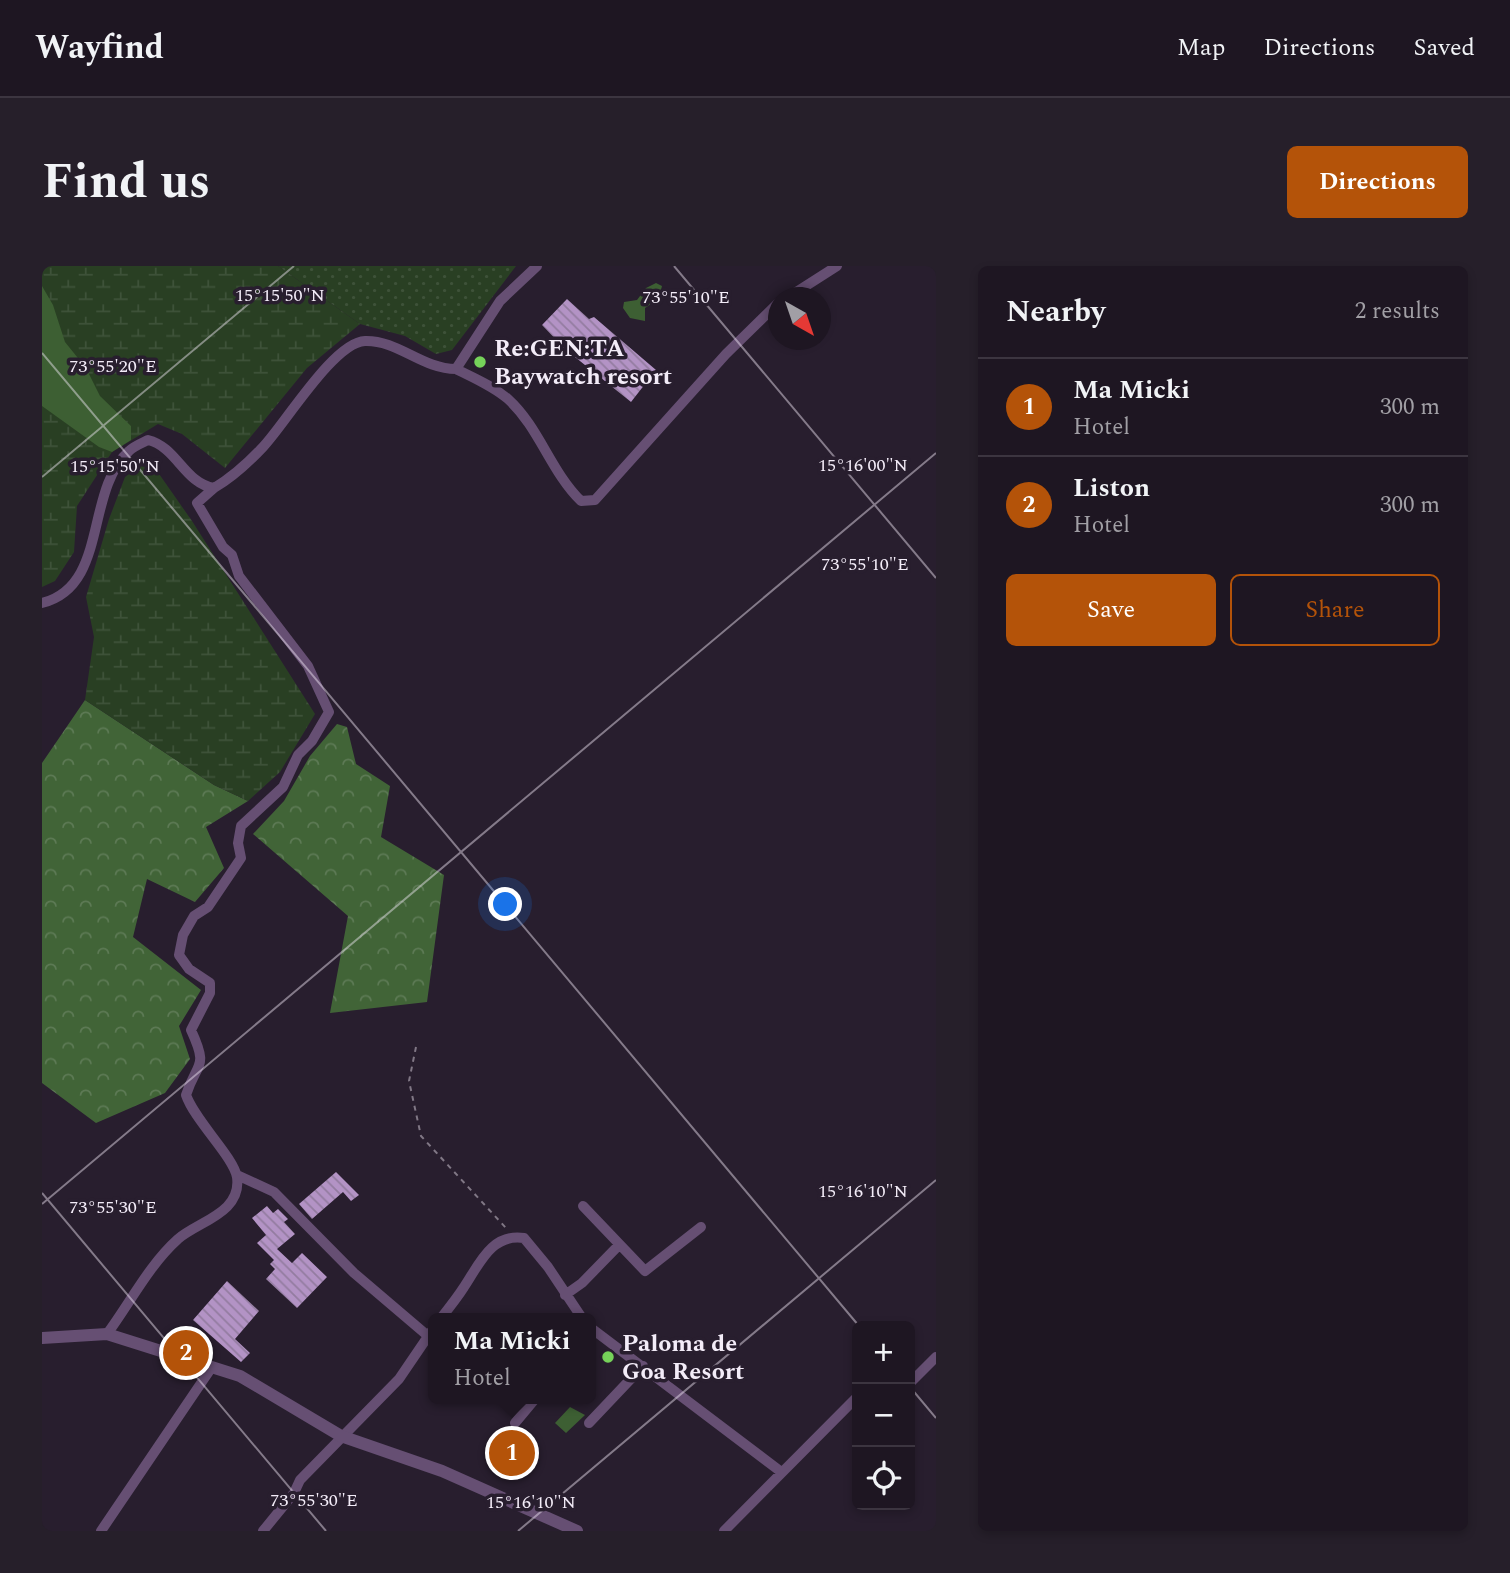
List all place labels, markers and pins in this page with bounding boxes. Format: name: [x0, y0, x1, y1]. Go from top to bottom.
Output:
place label: Re:GEN:TA Baywatch resort: [494, 331, 672, 395]
marker: Re:GEN:TA Baywatch resort: [472, 354, 488, 370]
place label: Paloma de Goa Resort: [622, 1326, 744, 1390]
pin: 2: [163, 1327, 209, 1379]
marker: Paloma de Goa Resort: [600, 1349, 616, 1365]
pin: 1: [489, 1427, 535, 1479]

